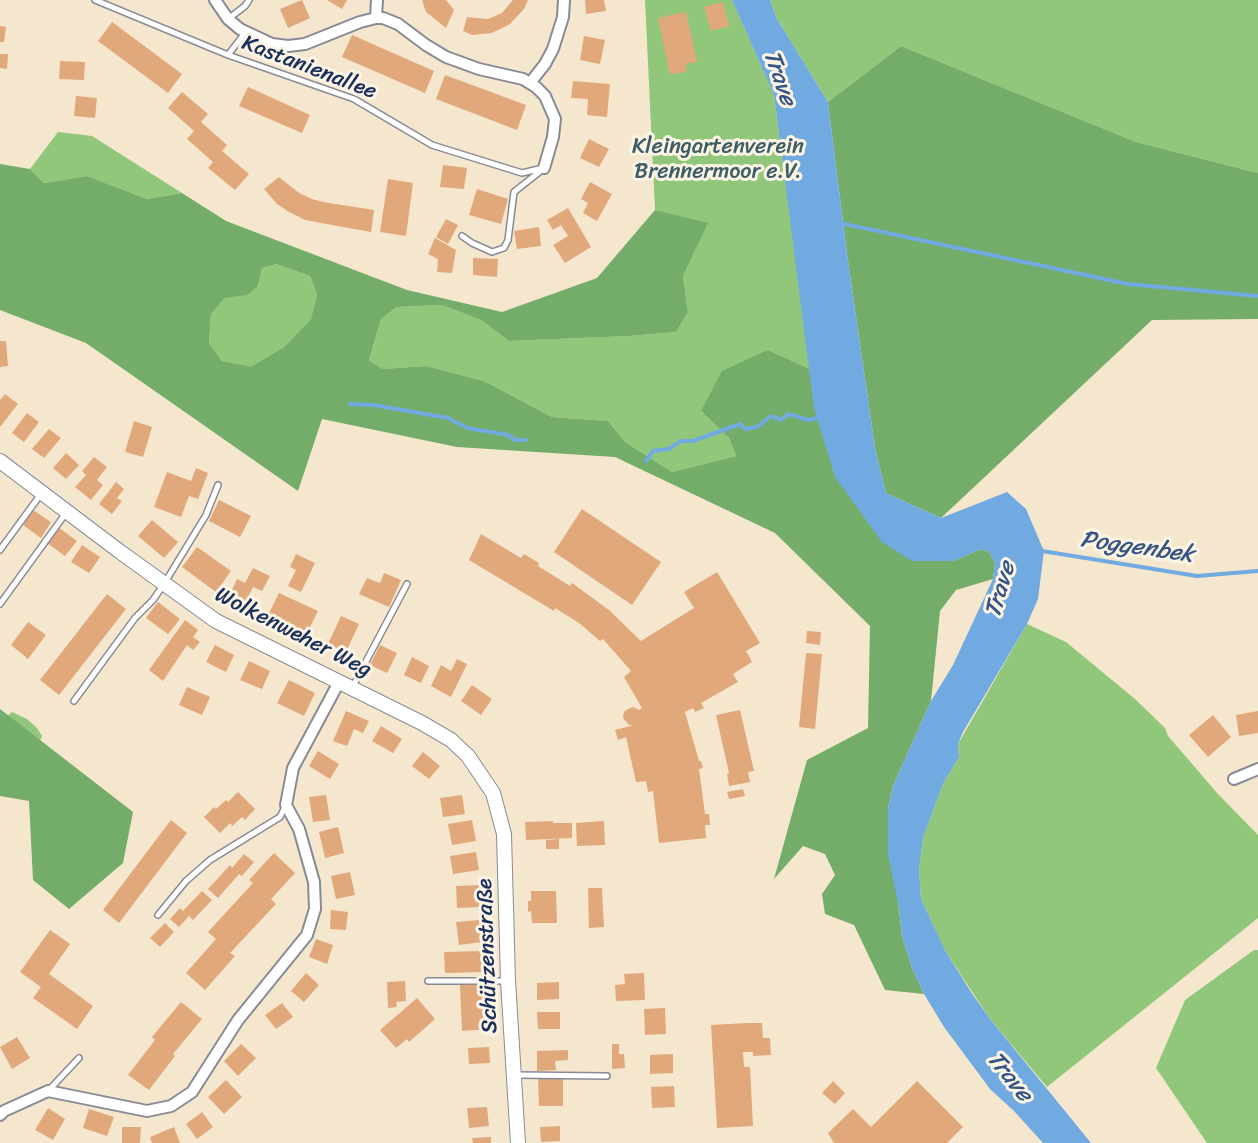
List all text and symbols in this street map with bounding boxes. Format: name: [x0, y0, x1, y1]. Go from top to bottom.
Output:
street label: Kastanienallee: [238, 30, 380, 106]
water label: Trave: [756, 47, 802, 109]
park label: Kleingartenverein Brennermoor e.V.: [632, 134, 804, 186]
water label: Poggenbek: [1079, 526, 1195, 570]
water label: Trave: [979, 559, 1023, 621]
street label: Wolkenweher Weg: [210, 582, 376, 684]
street label: Schützenstraße: [472, 878, 504, 1034]
water label: Trave: [980, 1046, 1038, 1108]

